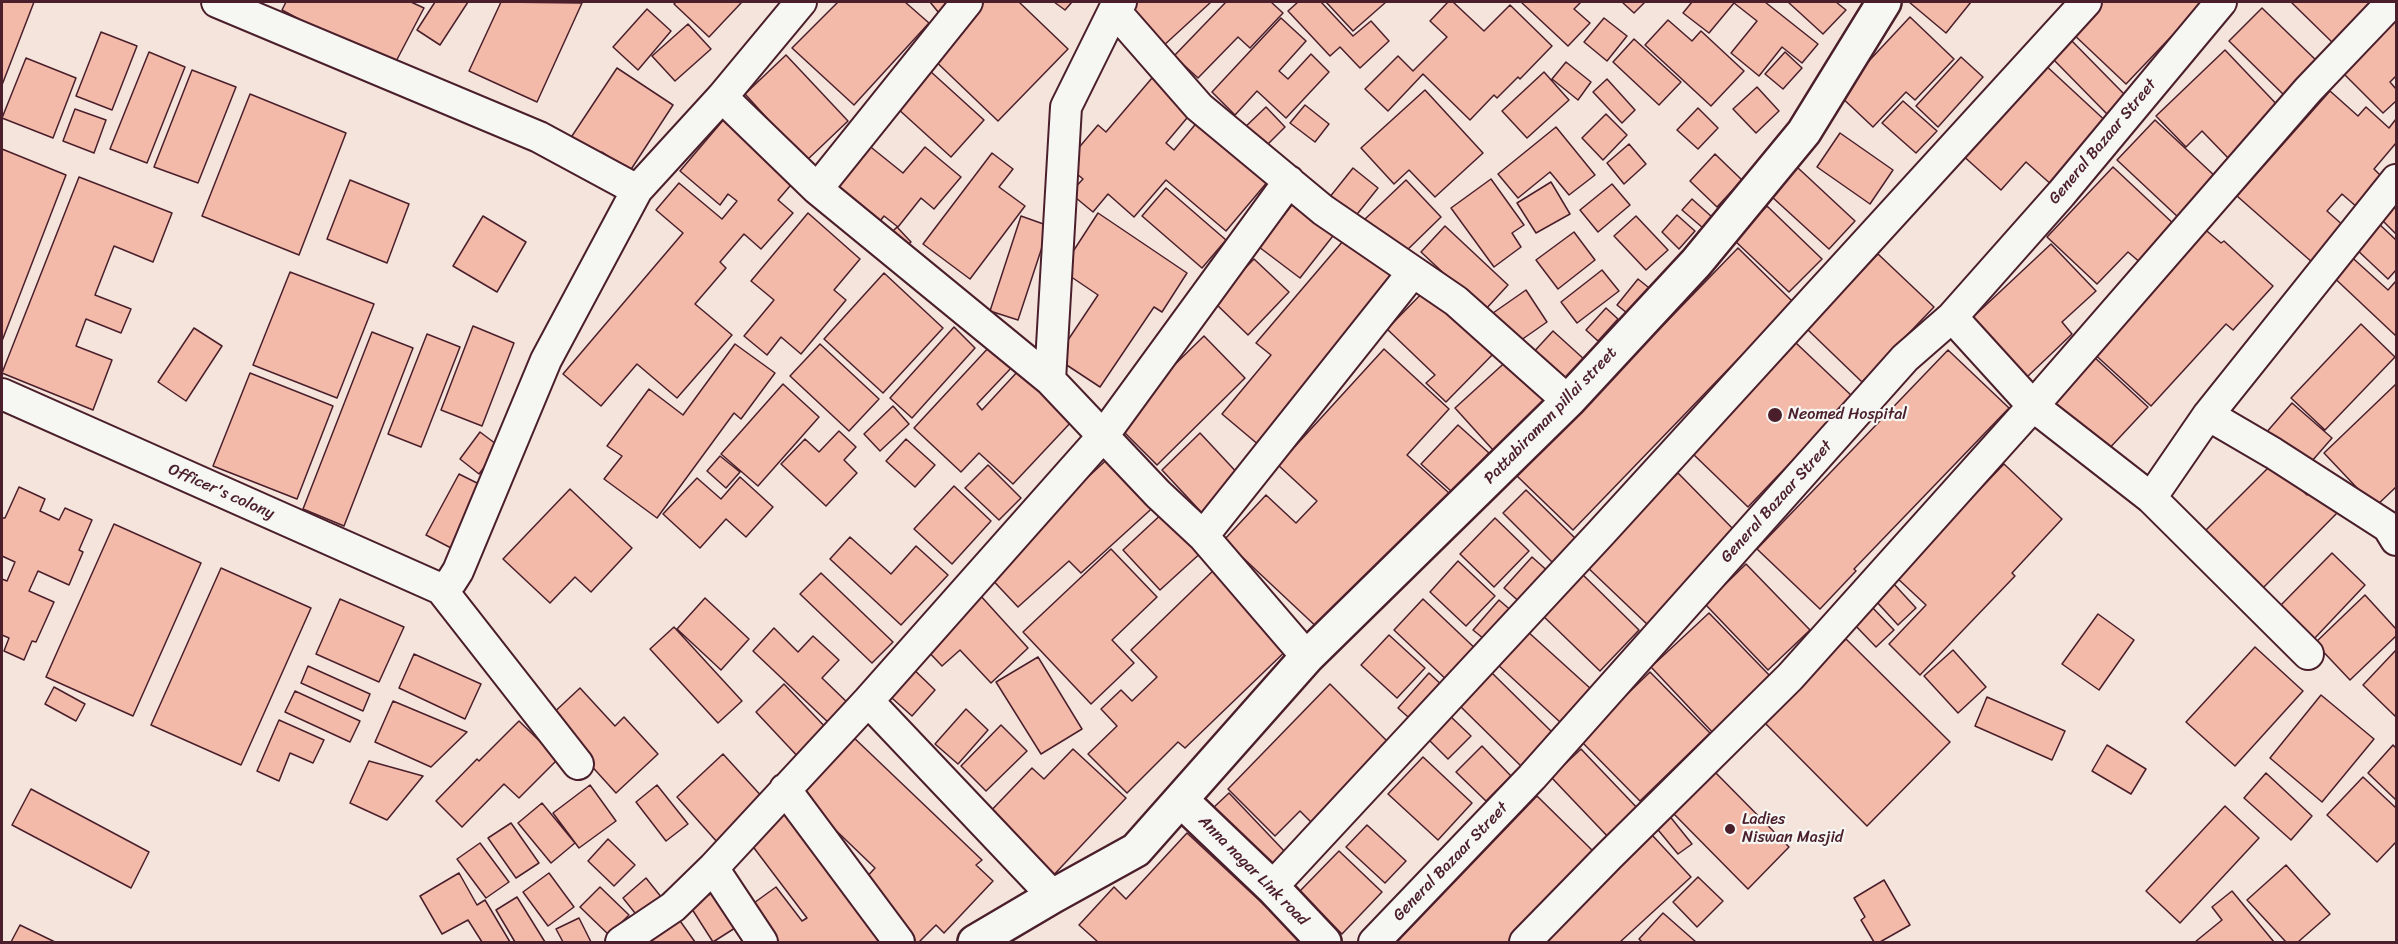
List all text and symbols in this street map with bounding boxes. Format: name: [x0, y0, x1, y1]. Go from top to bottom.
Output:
street label: General Bazaar Street: [2045, 76, 2161, 208]
street label: Pattabiraman pillai street: [1481, 344, 1621, 488]
place label: Neomed Hospital: [1788, 405, 1907, 425]
marker: Neomed Hospital: [1766, 406, 1784, 424]
street label: General Bazaar Street: [1717, 437, 1837, 567]
street label: Officer's colony: [165, 460, 277, 524]
street label: General Bazaar Street: [1389, 799, 1513, 925]
place label: Ladies Niswan Masjid: [1742, 810, 1843, 848]
street label: Anna nagar Link road: [1194, 812, 1312, 930]
marker: Ladies Niswan Masjid: [1723, 822, 1737, 836]

